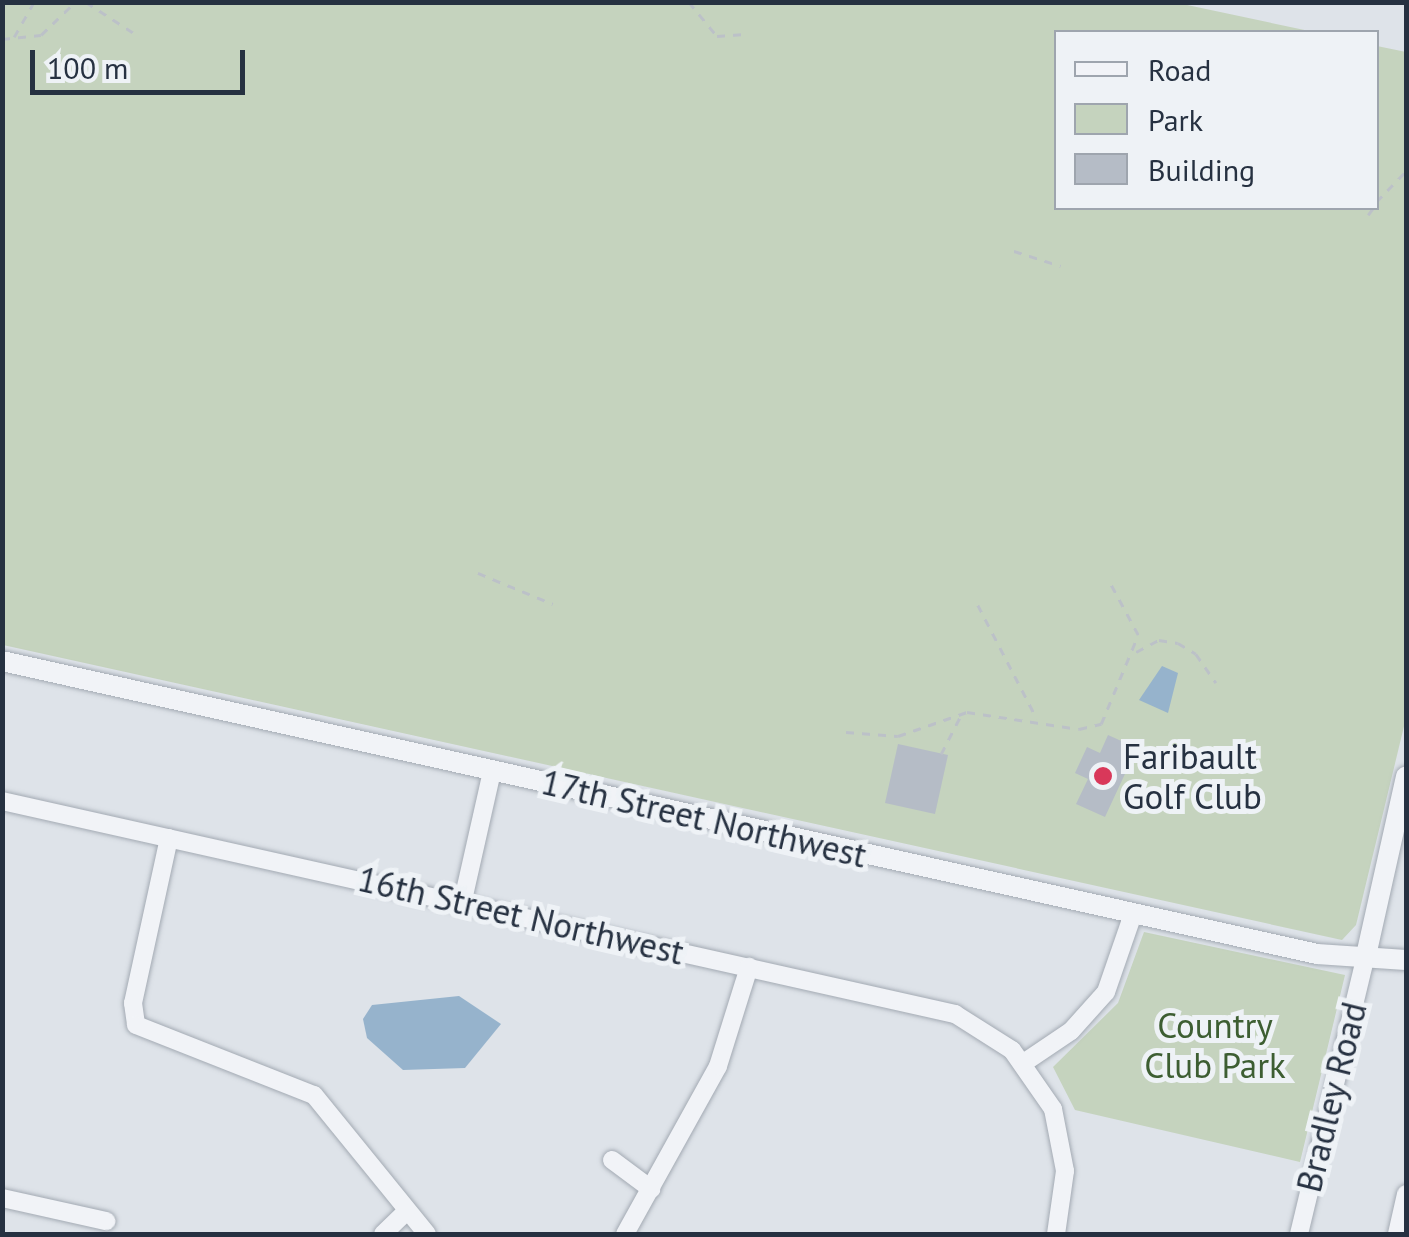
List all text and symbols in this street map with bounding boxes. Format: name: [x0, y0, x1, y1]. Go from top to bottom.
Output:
scale bar: [35, 30, 250, 92]
legend: [1054, 30, 1379, 210]
text: 100 m: [47, 48, 128, 87]
text: Road: [1148, 50, 1212, 89]
text: Park: [1148, 100, 1203, 139]
text: Building: [1148, 150, 1255, 189]
place label: Faribault Golf Club: [1123, 735, 1262, 817]
street label: 17th Street Northwest: [537, 760, 871, 876]
marker: Faribault Golf Club: [1092, 765, 1114, 787]
street label: 16th Street Northwest: [354, 857, 688, 973]
street label: Bradley Road: [1287, 997, 1375, 1197]
park label: Country Club Park: [1144, 1004, 1286, 1086]

